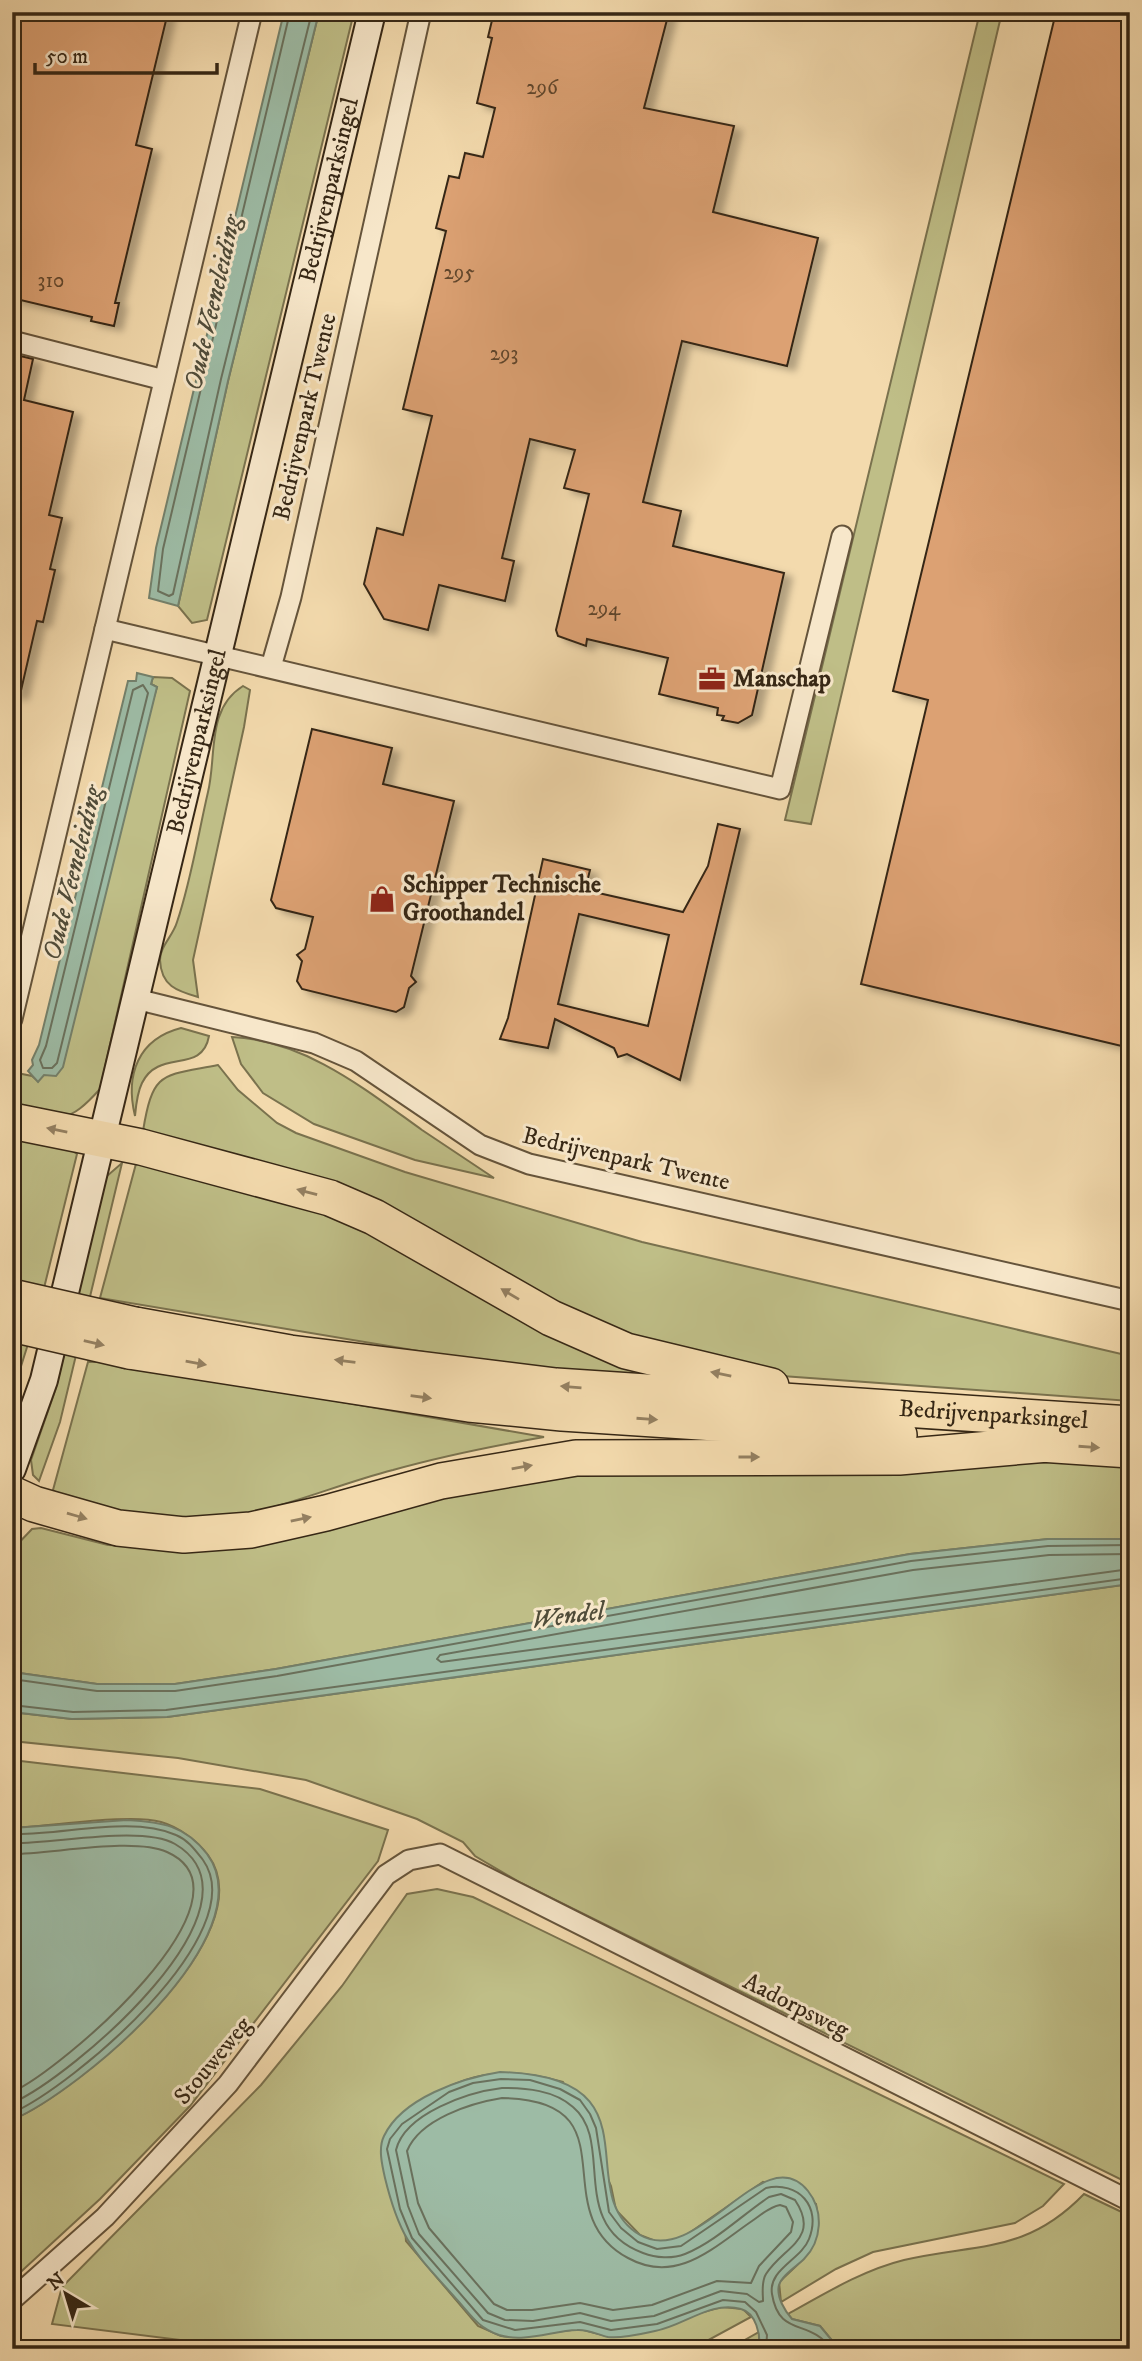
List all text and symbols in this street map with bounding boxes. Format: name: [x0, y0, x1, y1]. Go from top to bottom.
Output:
scale bar: [35, 32, 217, 76]
text: 50 m: [46, 44, 88, 70]
house number: 296: [526, 75, 559, 101]
street label: Bedrijvenparksingel: [293, 94, 366, 286]
water label: Oude Veeneleiding: [177, 210, 250, 394]
house number: 295: [443, 260, 475, 286]
house number: 310: [38, 268, 64, 294]
street label: Bedrijvenpark Twente: [267, 310, 343, 524]
house number: 293: [490, 341, 518, 367]
house number: 294: [588, 596, 621, 622]
street label: Bedrijvenparksingel: [160, 645, 234, 837]
office icon: Manschap: [697, 664, 727, 694]
place label: Manschap: [733, 664, 831, 694]
water label: Oude Veeneleiding: [35, 780, 111, 964]
place label: Schipper Technische Groothandel: [403, 870, 601, 928]
shop icon: Schipper Technische Groothandel: [367, 884, 397, 914]
street label: Bedrijvenpark Twente: [519, 1121, 733, 1197]
one-way arrow: [46, 1125, 68, 1136]
one-way arrow: [296, 1186, 318, 1197]
one-way arrow: [500, 1288, 519, 1300]
one-way arrow: [83, 1338, 105, 1349]
one-way arrow: [334, 1355, 356, 1366]
one-way arrow: [185, 1358, 207, 1369]
one-way arrow: [710, 1368, 732, 1379]
one-way arrow: [560, 1381, 582, 1392]
one-way arrow: [410, 1392, 432, 1403]
street label: Bedrijvenparksingel: [898, 1394, 1090, 1436]
one-way arrow: [636, 1414, 658, 1425]
one-way arrow: [1078, 1442, 1100, 1453]
one-way arrow: [738, 1451, 760, 1463]
one-way arrow: [511, 1461, 533, 1472]
one-way arrow: [66, 1512, 87, 1522]
one-way arrow: [290, 1513, 312, 1524]
water label: Wendel: [529, 1594, 610, 1637]
street label: Aadorpsweg: [738, 1967, 854, 2046]
street label: Stouweweg: [168, 2011, 259, 2111]
north arrow: [32, 2260, 102, 2330]
text: N: [43, 2268, 70, 2296]

